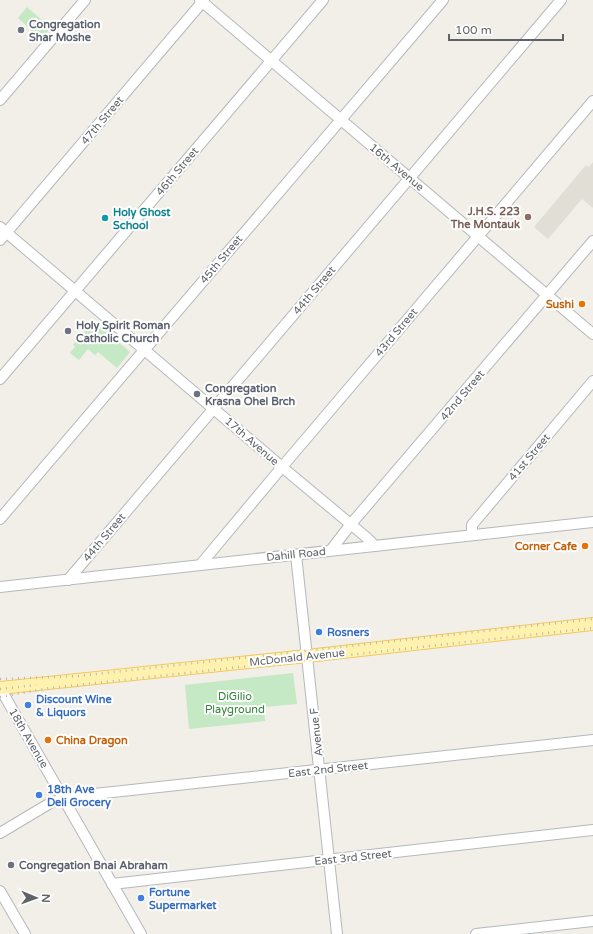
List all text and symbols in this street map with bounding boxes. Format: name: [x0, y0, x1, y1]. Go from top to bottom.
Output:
scale bar: [449, 16, 563, 42]
place label: Congregation Shar Moshe: [29, 18, 101, 44]
text: 100 m: [455, 23, 492, 37]
marker: Congregation Shar Moshe: [16, 25, 26, 35]
street label: 47th Street: [78, 94, 126, 147]
street label: 16th Avenue: [367, 141, 427, 194]
street label: 46th Street: [153, 145, 201, 198]
place label: J.H.S. 223 The Montauk: [450, 205, 520, 231]
place label: Holy Ghost School: [113, 206, 171, 232]
marker: J.H.S. 223 The Montauk: [523, 212, 533, 222]
marker: Holy Ghost School: [100, 213, 110, 223]
street label: 45th Street: [197, 233, 245, 286]
street label: 44th Street: [290, 264, 338, 317]
place label: Sushi: [546, 298, 574, 311]
marker: Sushi: [577, 299, 587, 309]
street label: 43rd Street: [372, 306, 420, 359]
place label: Holy Spirit Roman Catholic Church: [76, 319, 171, 345]
marker: Holy Spirit Roman Catholic Church: [63, 326, 73, 336]
street label: 42nd Street: [438, 367, 487, 423]
place label: Congregation Krasna Ohel Brch: [205, 382, 296, 408]
marker: Congregation Krasna Ohel Brch: [192, 389, 202, 399]
street label: 17th Avenue: [222, 415, 281, 468]
street label: 41st Street: [506, 431, 553, 484]
street label: 44th Street: [80, 511, 128, 564]
place label: Corner Cafe: [515, 540, 578, 553]
marker: Corner Cafe: [580, 541, 590, 551]
street label: Dahill Road: [266, 545, 326, 564]
place label: Rosners: [327, 626, 370, 639]
marker: Rosners: [314, 627, 324, 637]
street label: McDonald Avenue: [249, 646, 345, 669]
park label: DiGilio Playground: [205, 690, 265, 716]
place label: Discount Wine & Liquors: [36, 693, 112, 720]
marker: Discount Wine & Liquors: [23, 700, 33, 710]
street label: 18th Avenue: [6, 706, 51, 770]
street label: Avenue F: [307, 707, 326, 757]
place label: China Dragon: [56, 734, 128, 748]
marker: China Dragon: [43, 735, 53, 745]
street label: East 2nd Street: [287, 759, 369, 780]
place label: 18th Ave Deli Grocery: [47, 783, 111, 810]
marker: 18th Ave Deli Grocery: [34, 790, 44, 800]
street label: East 3rd Street: [314, 847, 392, 868]
place label: Congregation Bnai Abraham: [19, 859, 168, 873]
marker: Congregation Bnai Abraham: [6, 860, 16, 870]
north arrow: [16, 878, 56, 918]
place label: Fortune Supermarket: [149, 886, 217, 913]
marker: Fortune Supermarket: [136, 893, 146, 903]
text: N: [39, 894, 52, 903]

